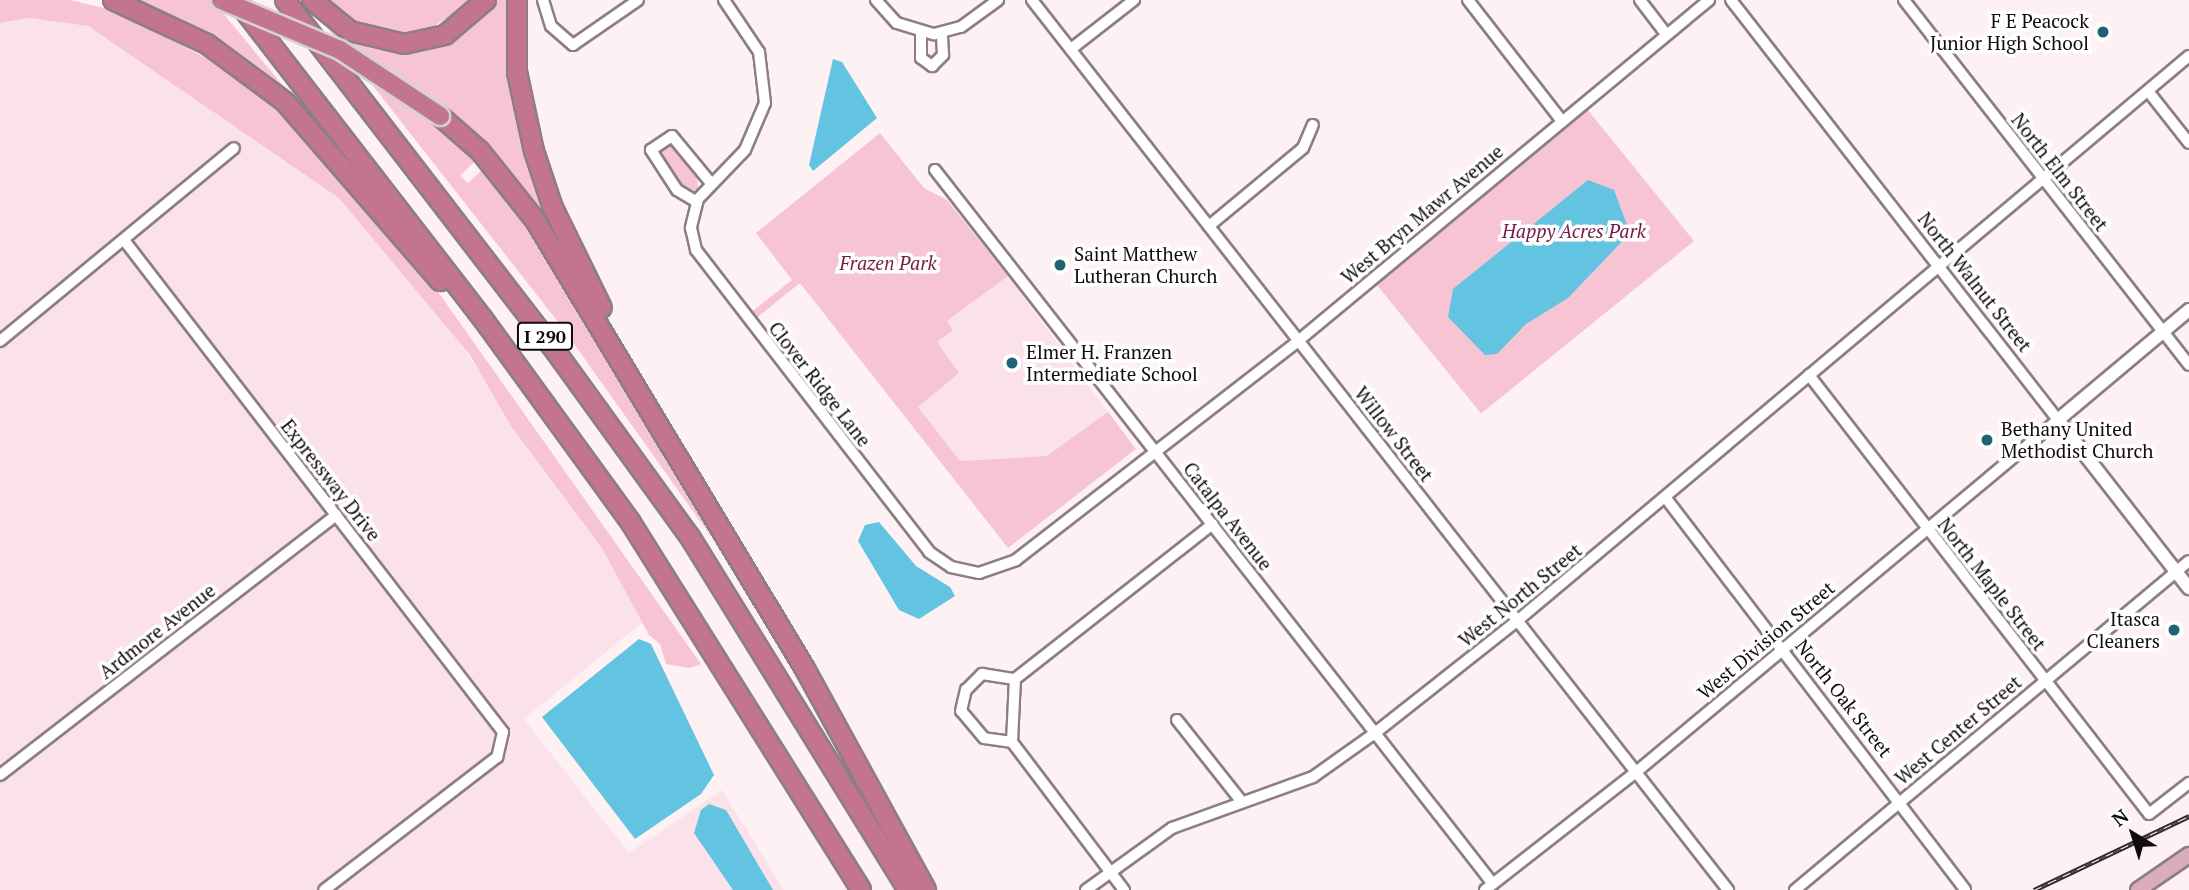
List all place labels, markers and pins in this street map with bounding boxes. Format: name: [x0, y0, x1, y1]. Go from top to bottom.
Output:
place label: F E Peacock Junior High School: [1930, 10, 2089, 54]
marker: F E Peacock Junior High School: [2095, 24, 2111, 40]
place label: Saint Matthew Lutheran Church: [1074, 243, 1217, 287]
marker: Saint Matthew Lutheran Church: [1052, 257, 1068, 273]
place label: Elmer H. Franzen Intermediate School: [1026, 341, 1198, 385]
marker: Elmer H. Franzen Intermediate School: [1004, 355, 1020, 371]
place label: Bethany United Methodist Church: [2001, 418, 2153, 462]
marker: Bethany United Methodist Church: [1979, 432, 1995, 448]
place label: Itasca Cleaners: [2087, 608, 2160, 652]
marker: Itasca Cleaners: [2166, 622, 2182, 638]

